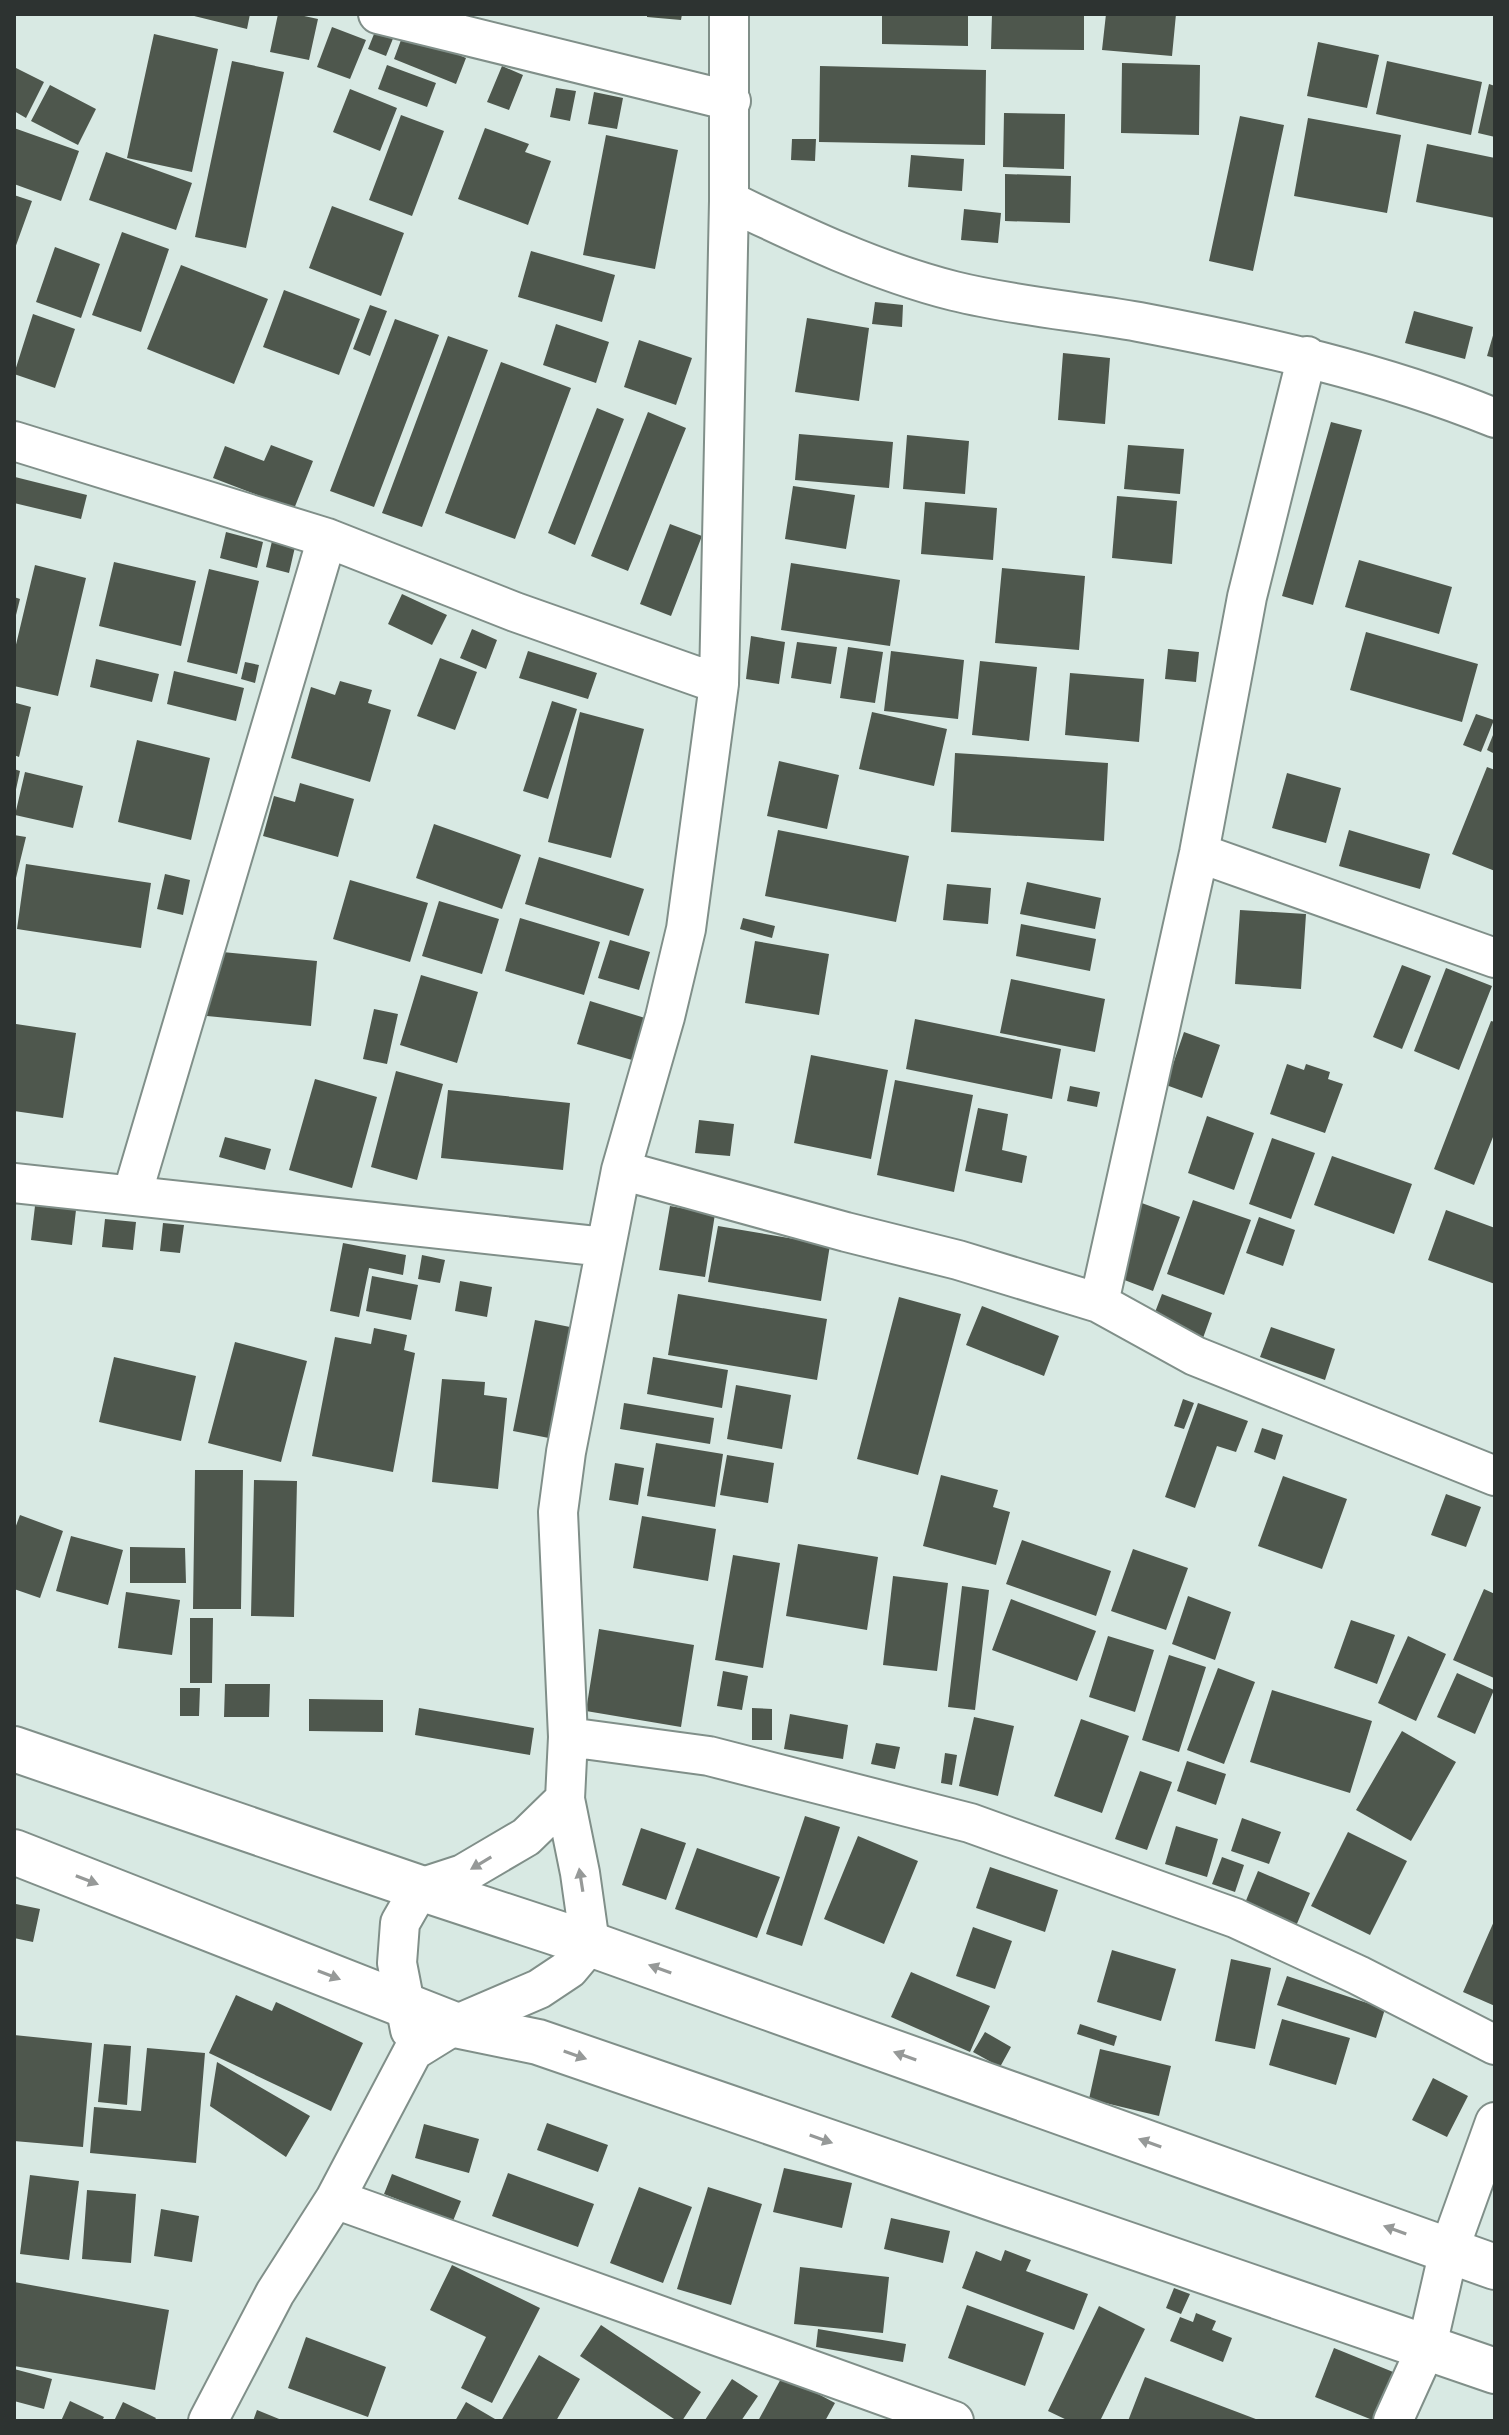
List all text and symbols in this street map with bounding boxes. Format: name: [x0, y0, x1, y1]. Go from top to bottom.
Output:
one-way arrow: [470, 1856, 492, 1870]
one-way arrow: [574, 1867, 587, 1892]
one-way arrow: [75, 1874, 99, 1887]
one-way arrow: [648, 1962, 672, 1975]
one-way arrow: [317, 1969, 341, 1982]
one-way arrow: [564, 2049, 588, 2061]
one-way arrow: [893, 2050, 917, 2062]
one-way arrow: [810, 2133, 834, 2146]
one-way arrow: [1138, 2137, 1162, 2149]
one-way arrow: [1383, 2224, 1407, 2236]

